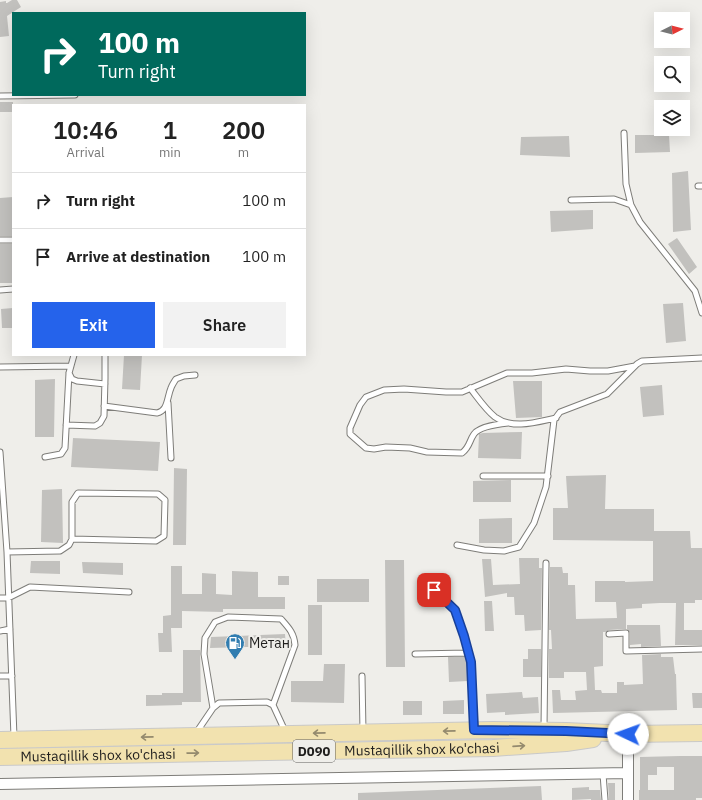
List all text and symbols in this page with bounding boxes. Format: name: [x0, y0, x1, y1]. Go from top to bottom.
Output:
north arrow: [654, 12, 690, 48]
map controls: [654, 12, 690, 136]
text: 100 m: [98, 24, 180, 61]
icon: right: [32, 28, 84, 80]
button: search: [654, 56, 690, 92]
text: Turn right: [98, 60, 176, 83]
button: layers: [654, 100, 690, 136]
text: 10:46: [53, 114, 118, 146]
text: 1: [163, 114, 177, 146]
text: 200: [222, 114, 265, 146]
text: Arrival: [67, 144, 104, 161]
text: min: [159, 144, 181, 161]
text: m: [238, 144, 249, 161]
icon: right: [32, 190, 54, 212]
text: Turn right: [66, 191, 135, 210]
text: 100 m: [242, 191, 286, 210]
icon: arrive: [32, 246, 54, 268]
text: Arrive at destination: [66, 247, 210, 266]
text: 100 m: [242, 247, 286, 266]
button: Exit: [32, 302, 155, 348]
button: Share: [163, 302, 286, 348]
pin: [417, 573, 451, 607]
icon: arrive: [423, 579, 445, 601]
fuel station icon: Метан: [224, 632, 246, 660]
place label: Метан: [249, 634, 290, 652]
position arrow: [607, 713, 649, 755]
one-way arrow: [443, 727, 456, 735]
one-way arrow: [313, 730, 326, 737]
one-way arrow: [141, 733, 154, 741]
street label: Mustaqillik shox ko'chasi: [344, 739, 500, 760]
road number: D090: [293, 740, 335, 762]
one-way arrow: [512, 743, 525, 750]
street label: Mustaqillik shox ko'chasi: [20, 745, 176, 766]
one-way arrow: [186, 749, 199, 757]

